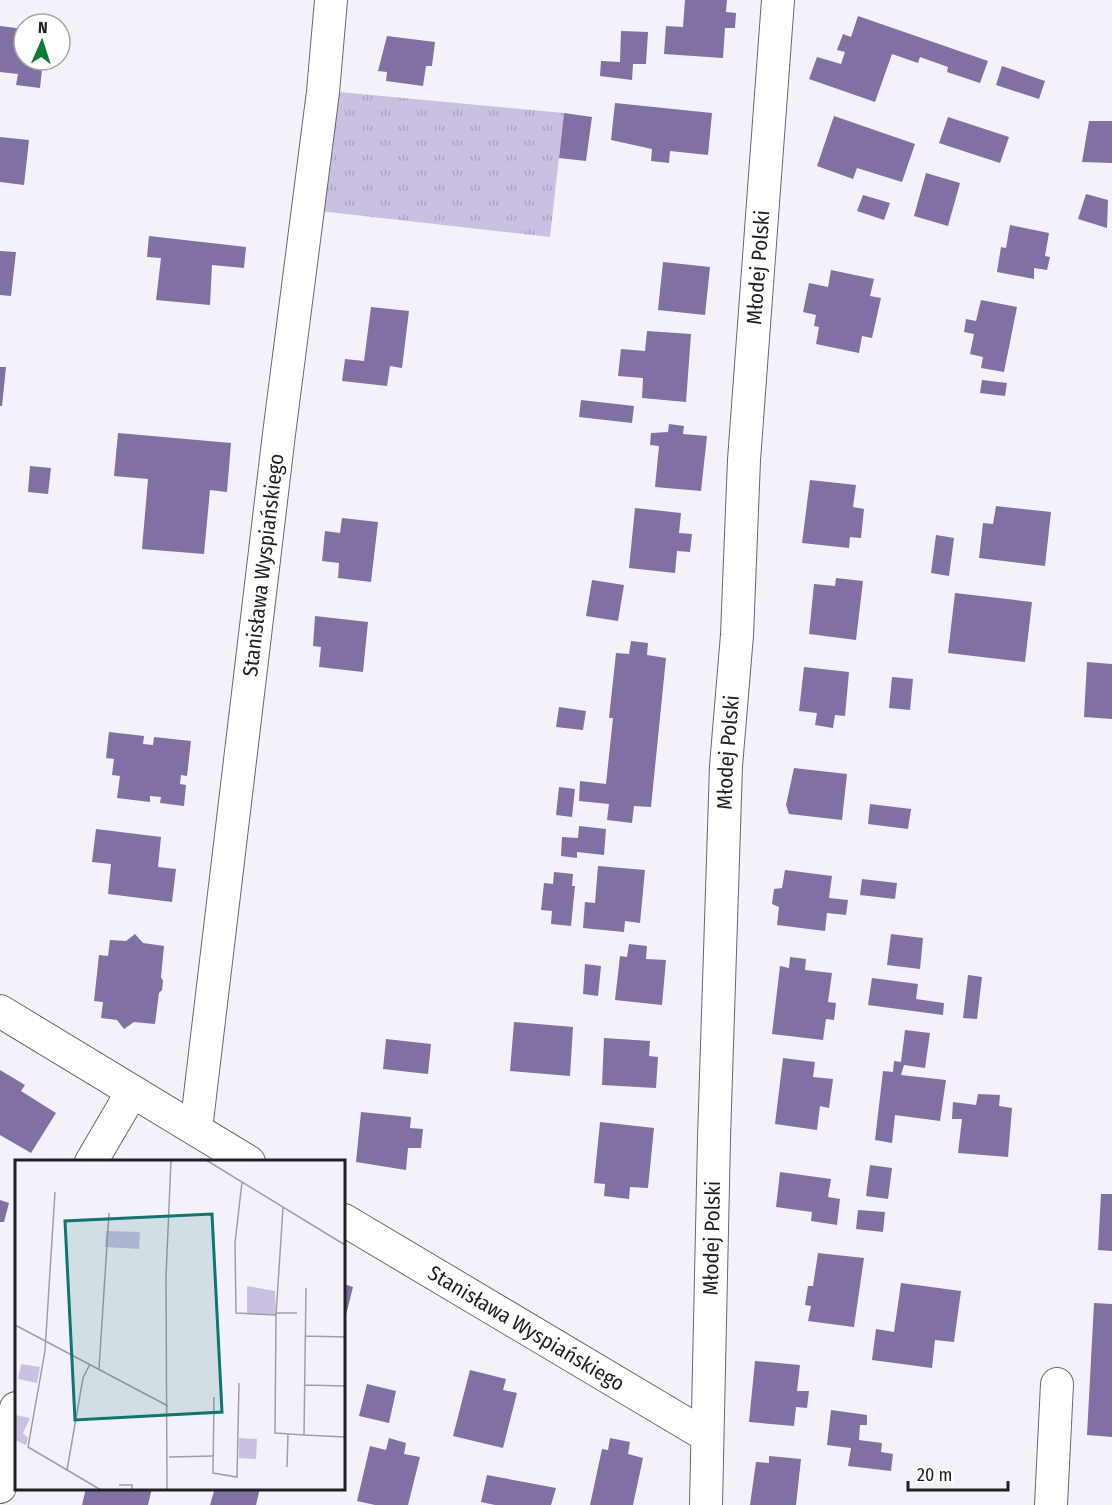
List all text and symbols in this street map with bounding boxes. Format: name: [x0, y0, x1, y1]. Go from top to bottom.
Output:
north arrow: [12, 12, 72, 72]
text: N: [37, 18, 48, 37]
street label: Młodej Polski: [741, 209, 775, 326]
street label: Stanisława Wyspiańskiego: [237, 452, 290, 678]
street label: Młodej Polski: [712, 694, 745, 810]
inset map: [15, 1160, 345, 1490]
street label: Młodej Polski: [698, 1180, 726, 1296]
street label: Stanisława Wyspiańskiego: [423, 1260, 629, 1397]
scale bar: [908, 1454, 1008, 1492]
text: 20 m: [917, 1464, 952, 1486]

